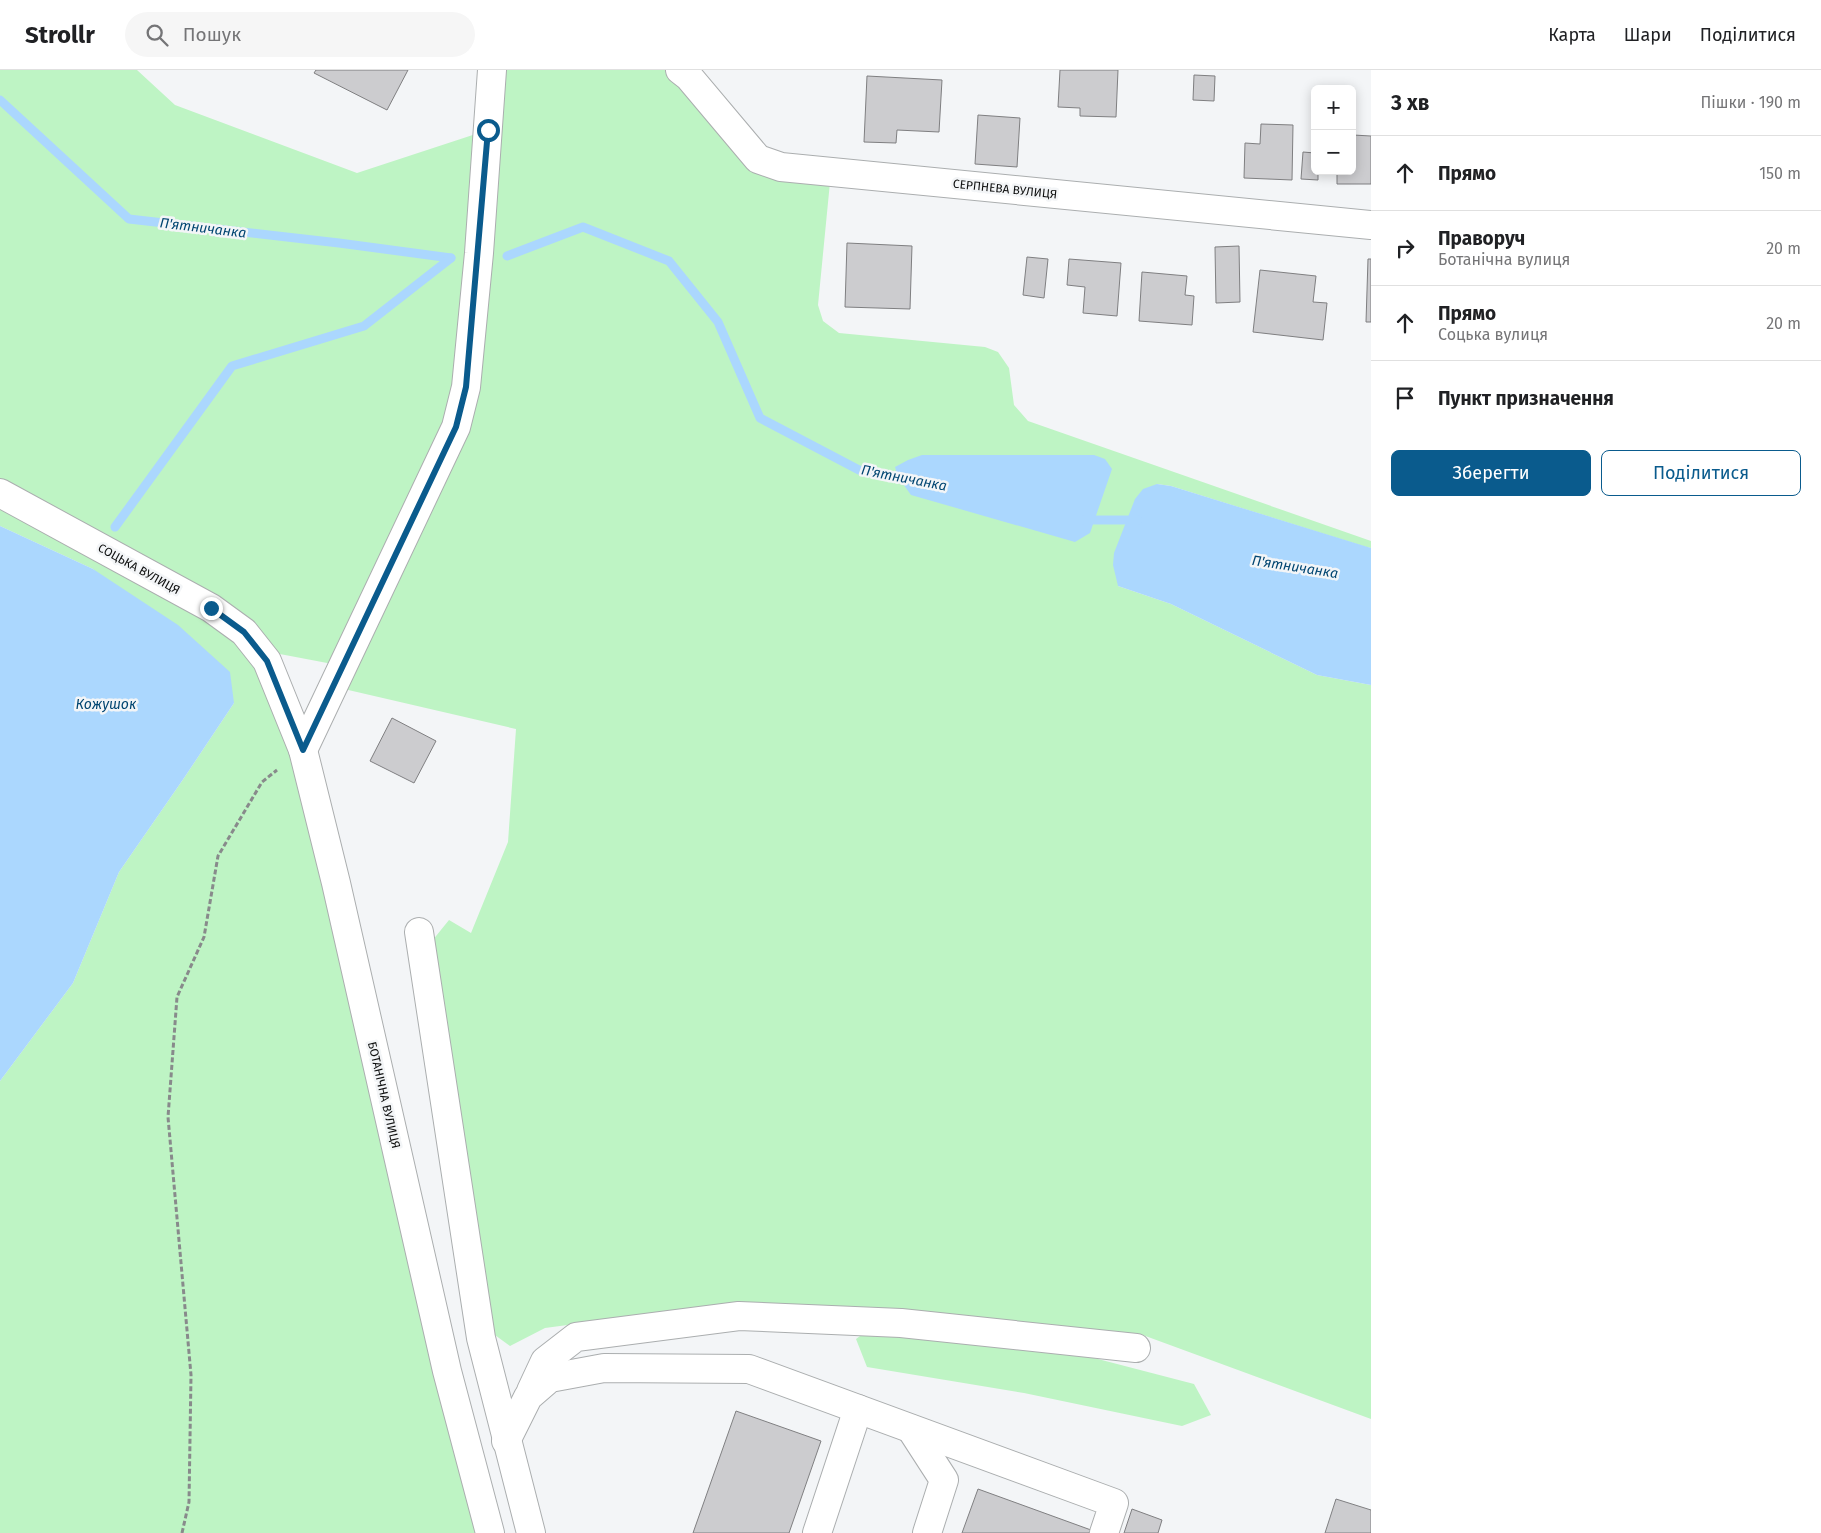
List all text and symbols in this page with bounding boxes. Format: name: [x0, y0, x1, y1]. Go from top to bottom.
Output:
search box: [125, 12, 475, 57]
text: Strollr: [25, 21, 95, 49]
icon: search: [143, 21, 171, 49]
text: Пошук: [183, 23, 241, 46]
text: Карта: [1548, 24, 1596, 46]
text: Шари: [1624, 24, 1672, 46]
text: Поділитися: [1700, 24, 1796, 46]
map controls: [1311, 85, 1356, 175]
button: +: [1311, 85, 1356, 130]
text: 3 хв: [1391, 90, 1429, 116]
text: Пішки · 190 m: [1701, 93, 1801, 112]
route start: [477, 119, 500, 142]
button: −: [1311, 130, 1356, 175]
icon: ahead: [1391, 159, 1419, 187]
text: Прямо: [1438, 162, 1496, 185]
text: 150 m: [1759, 164, 1801, 183]
street label: СЕРПНЕВА ВУЛИЦЯ: [952, 177, 1058, 201]
water label: П'ятничанка: [159, 214, 247, 242]
text: Праворуч: [1438, 227, 1525, 250]
icon: right: [1391, 234, 1419, 262]
text: 20 m: [1766, 239, 1801, 258]
text: Ботанічна вулиця: [1438, 250, 1570, 269]
text: Прямо: [1438, 302, 1496, 325]
icon: ahead: [1391, 309, 1419, 337]
text: 20 m: [1766, 314, 1801, 333]
text: Соцька вулиця: [1438, 325, 1548, 344]
icon: arrive: [1391, 384, 1419, 412]
text: Пункт призначення: [1438, 387, 1614, 410]
button: Зберегти: [1391, 450, 1591, 496]
button: Поділитися: [1601, 450, 1801, 496]
water label: П'ятничанка: [860, 461, 948, 495]
street label: СОЦЬКА ВУЛИЦЯ: [96, 541, 182, 597]
water label: П'ятничанка: [1251, 552, 1339, 582]
route end: [200, 597, 223, 620]
water label: Кожушок: [76, 696, 137, 713]
street label: БОТАНІЧНА ВУЛИЦЯ: [365, 1040, 403, 1150]

